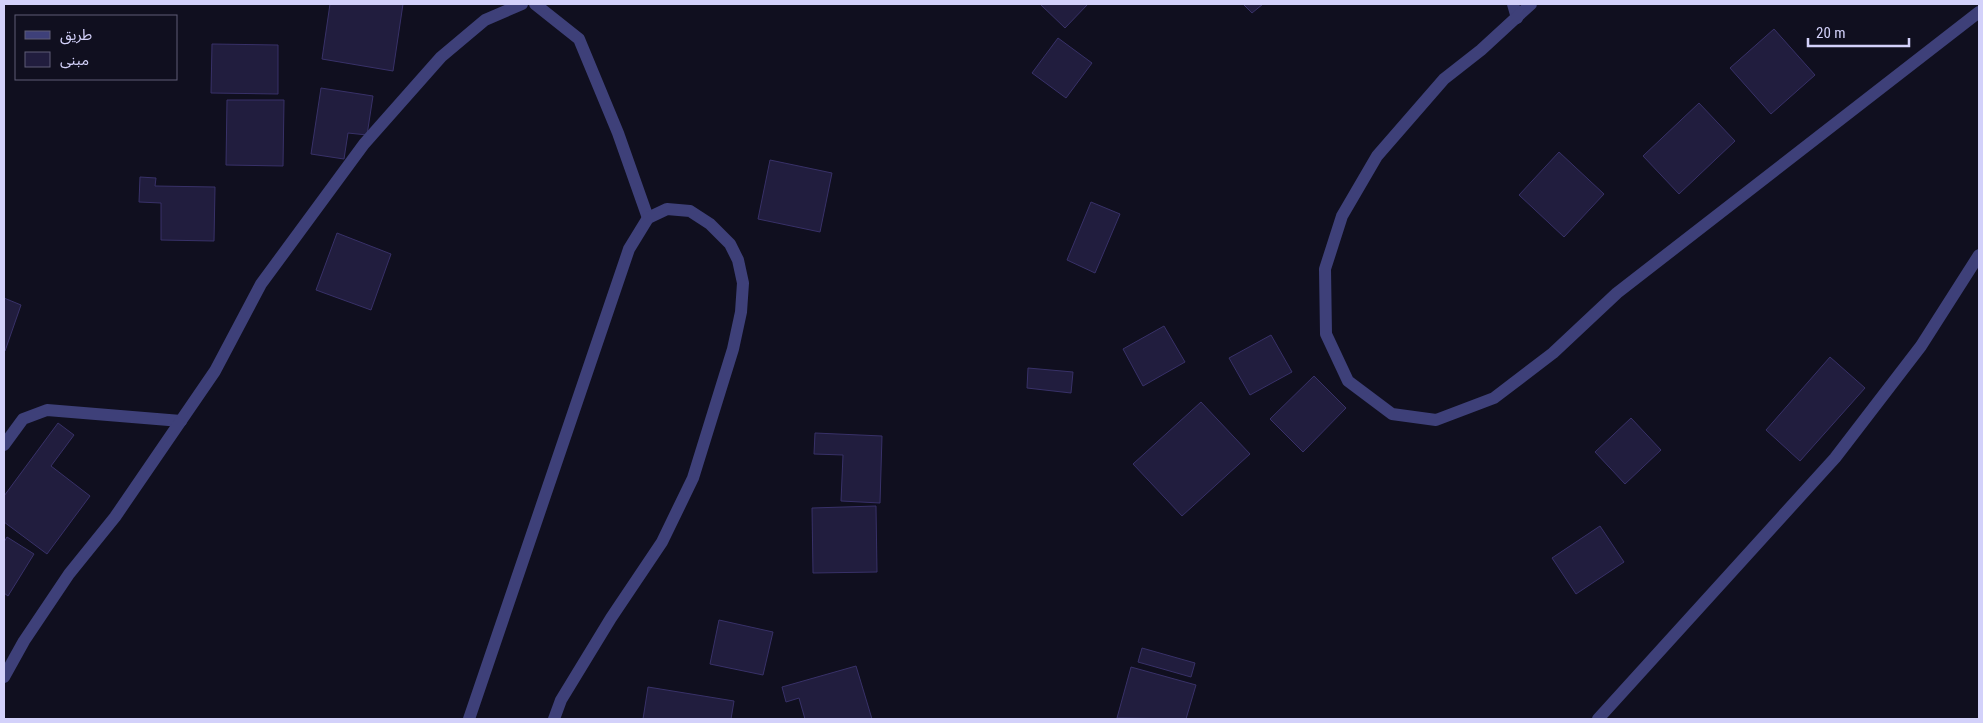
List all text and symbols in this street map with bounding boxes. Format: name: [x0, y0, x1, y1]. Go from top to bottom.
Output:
legend: [15, 15, 178, 80]
scale bar: [1808, 15, 1909, 47]
text: 20 m: [1816, 24, 1846, 42]
text: طريق: [60, 26, 92, 45]
text: مبنى: [60, 51, 89, 69]

